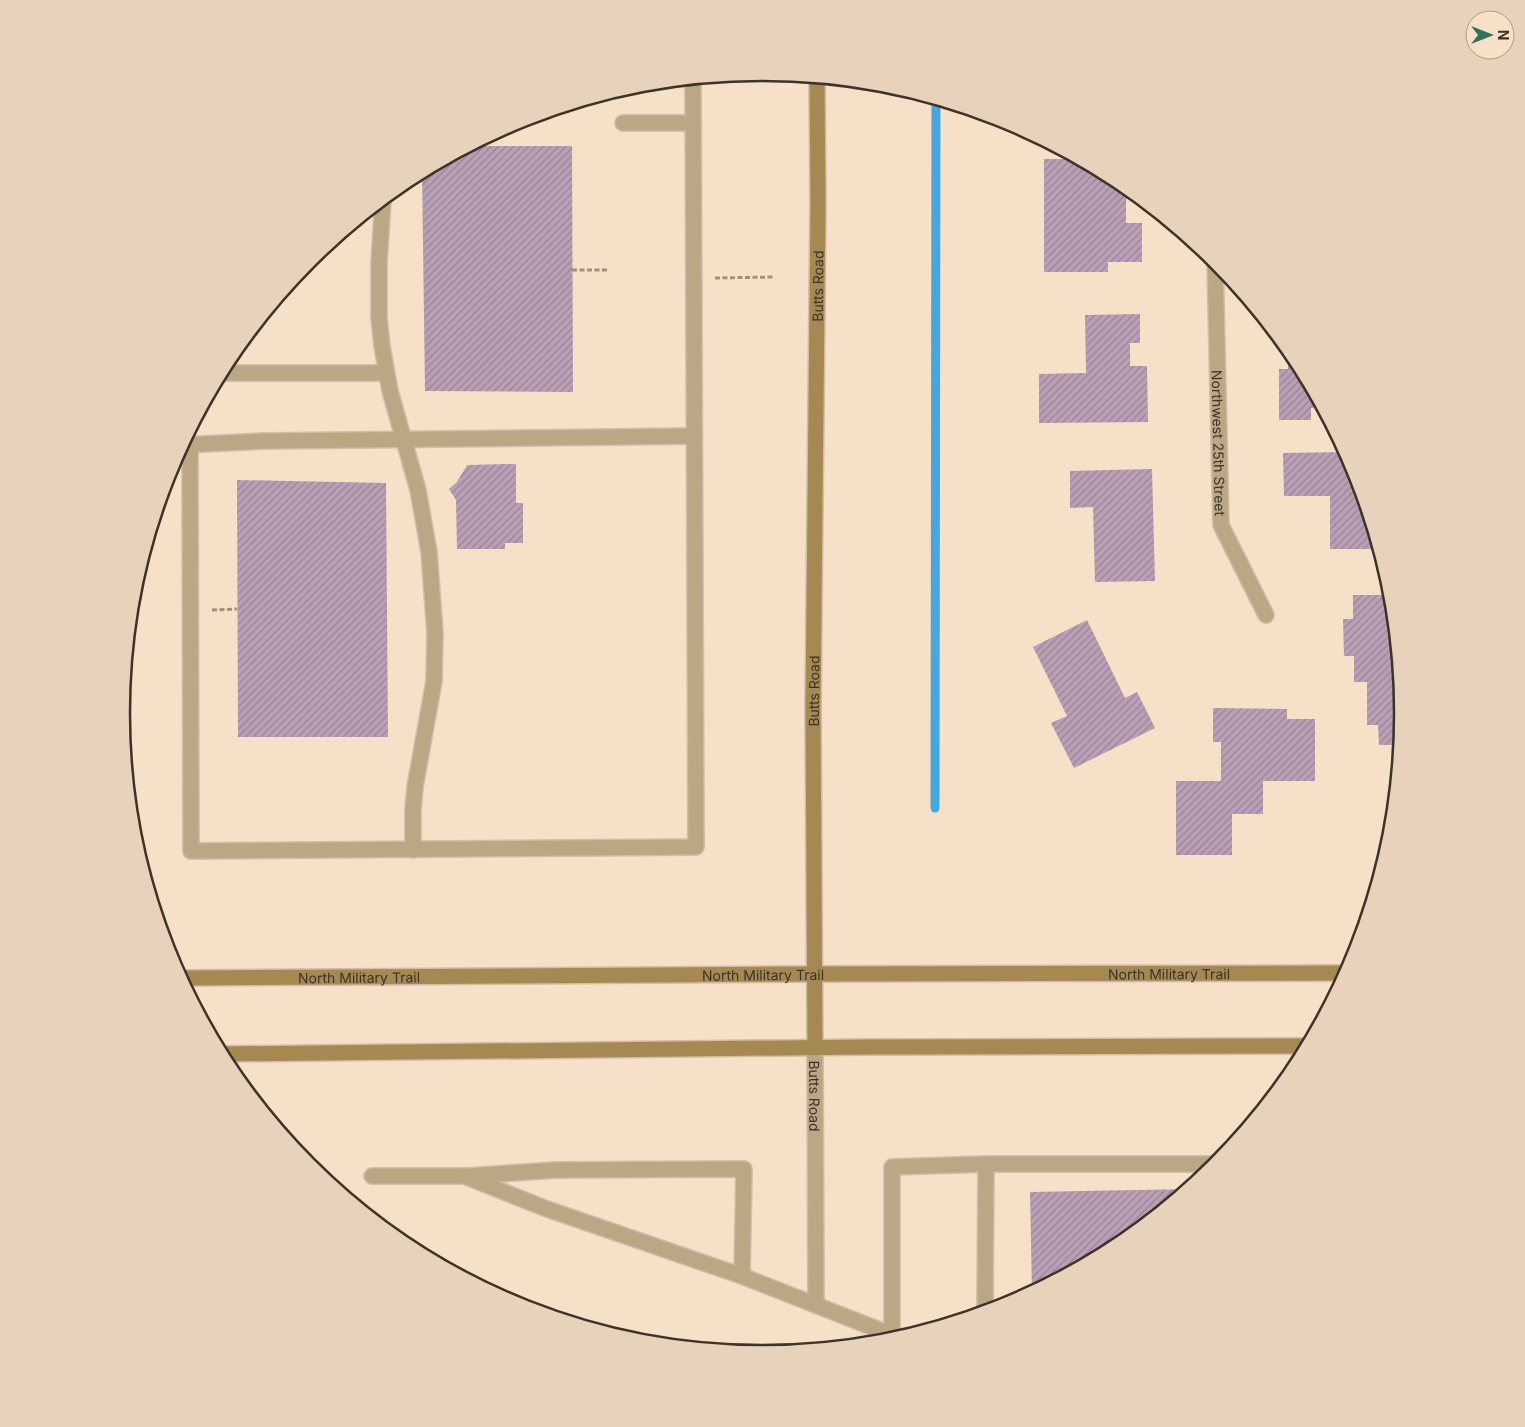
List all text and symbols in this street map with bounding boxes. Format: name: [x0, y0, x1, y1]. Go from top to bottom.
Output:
north arrow: [1465, 10, 1515, 60]
text: N: [1495, 30, 1512, 40]
street label: Butts Road: [808, 250, 826, 322]
street label: Northwest 25th Street: [1209, 370, 1229, 517]
street label: Butts Road: [804, 655, 822, 727]
street label: North Military Trail: [702, 965, 824, 983]
street label: North Military Trail: [1108, 965, 1230, 982]
street label: North Military Trail: [298, 968, 420, 986]
street label: Butts Road: [807, 1060, 824, 1132]

